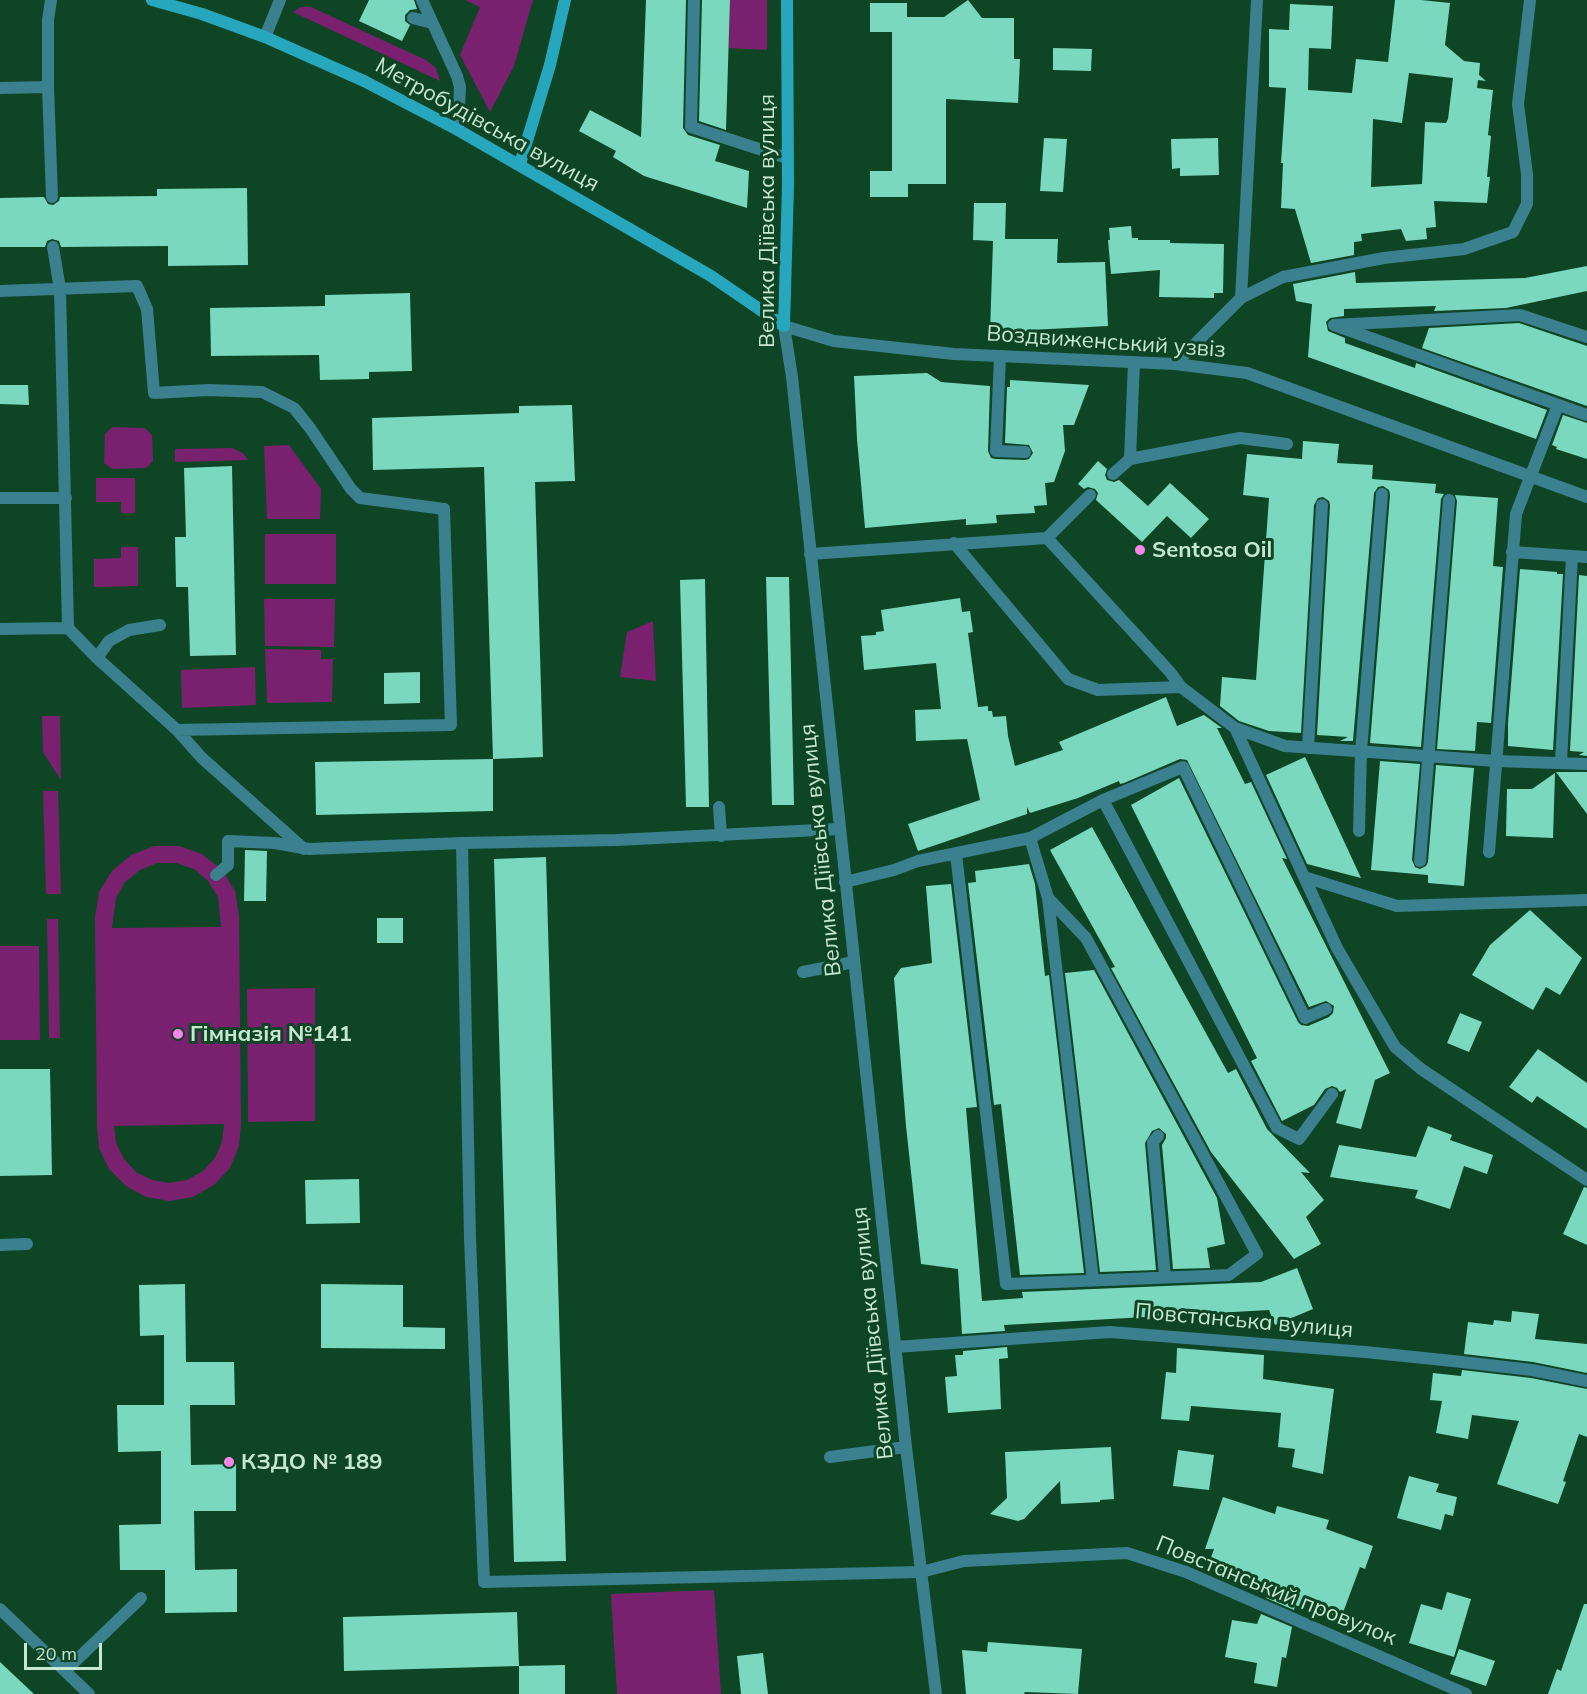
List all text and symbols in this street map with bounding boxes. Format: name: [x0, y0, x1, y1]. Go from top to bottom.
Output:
street label: Метробудівська вулиця: [370, 52, 604, 198]
street label: Велика Діївська вулиця: [754, 94, 780, 348]
street label: Воздвиженський узвіз: [985, 320, 1227, 364]
place label: Sentosa Oil: [1152, 537, 1272, 563]
marker: Sentosa Oil: [1133, 543, 1147, 557]
street label: Велика Діївська вулиця: [795, 722, 847, 978]
place label: Гімназія №141: [190, 1021, 352, 1047]
marker: Гімназія №141: [171, 1027, 185, 1041]
street label: Велика Діївська вулиця: [847, 1205, 899, 1461]
street label: Повстанська вулиця: [1134, 1298, 1354, 1344]
place label: КЗДО № 189: [241, 1449, 382, 1475]
marker: КЗДО № 189: [222, 1455, 236, 1469]
street label: Повстанський провулок: [1152, 1531, 1400, 1651]
scale bar: [27, 1631, 105, 1669]
text: 20 m: [35, 1642, 77, 1665]

